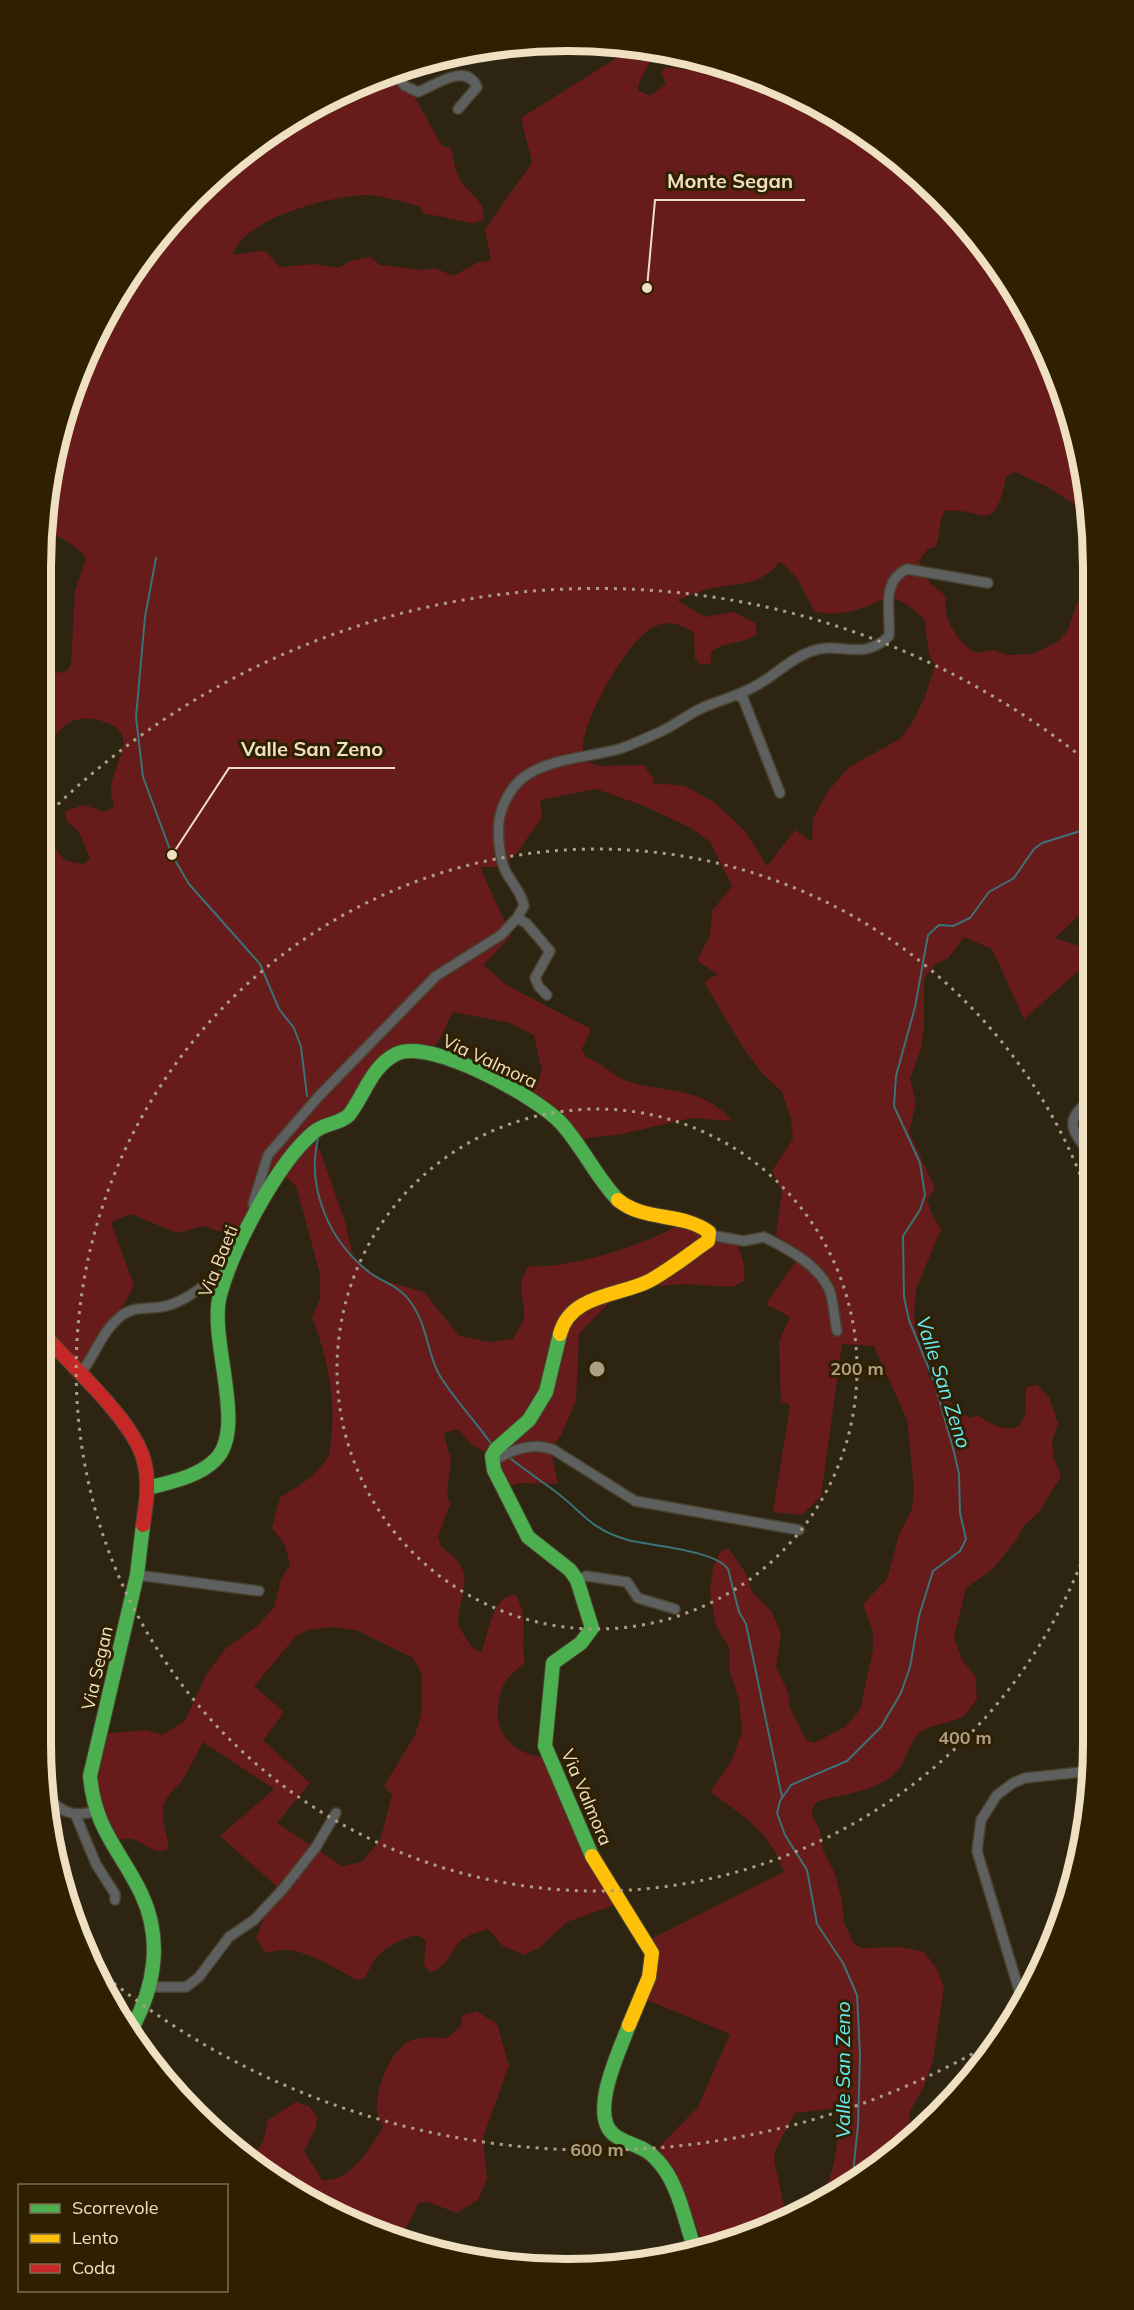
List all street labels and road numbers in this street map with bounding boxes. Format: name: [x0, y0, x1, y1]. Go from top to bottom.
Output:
street label: Via Valmora: [439, 1029, 541, 1093]
street label: Via Baeti: [193, 1222, 243, 1300]
street label: Via Segan: [76, 1624, 118, 1712]
street label: Via Valmora: [556, 1745, 618, 1849]

